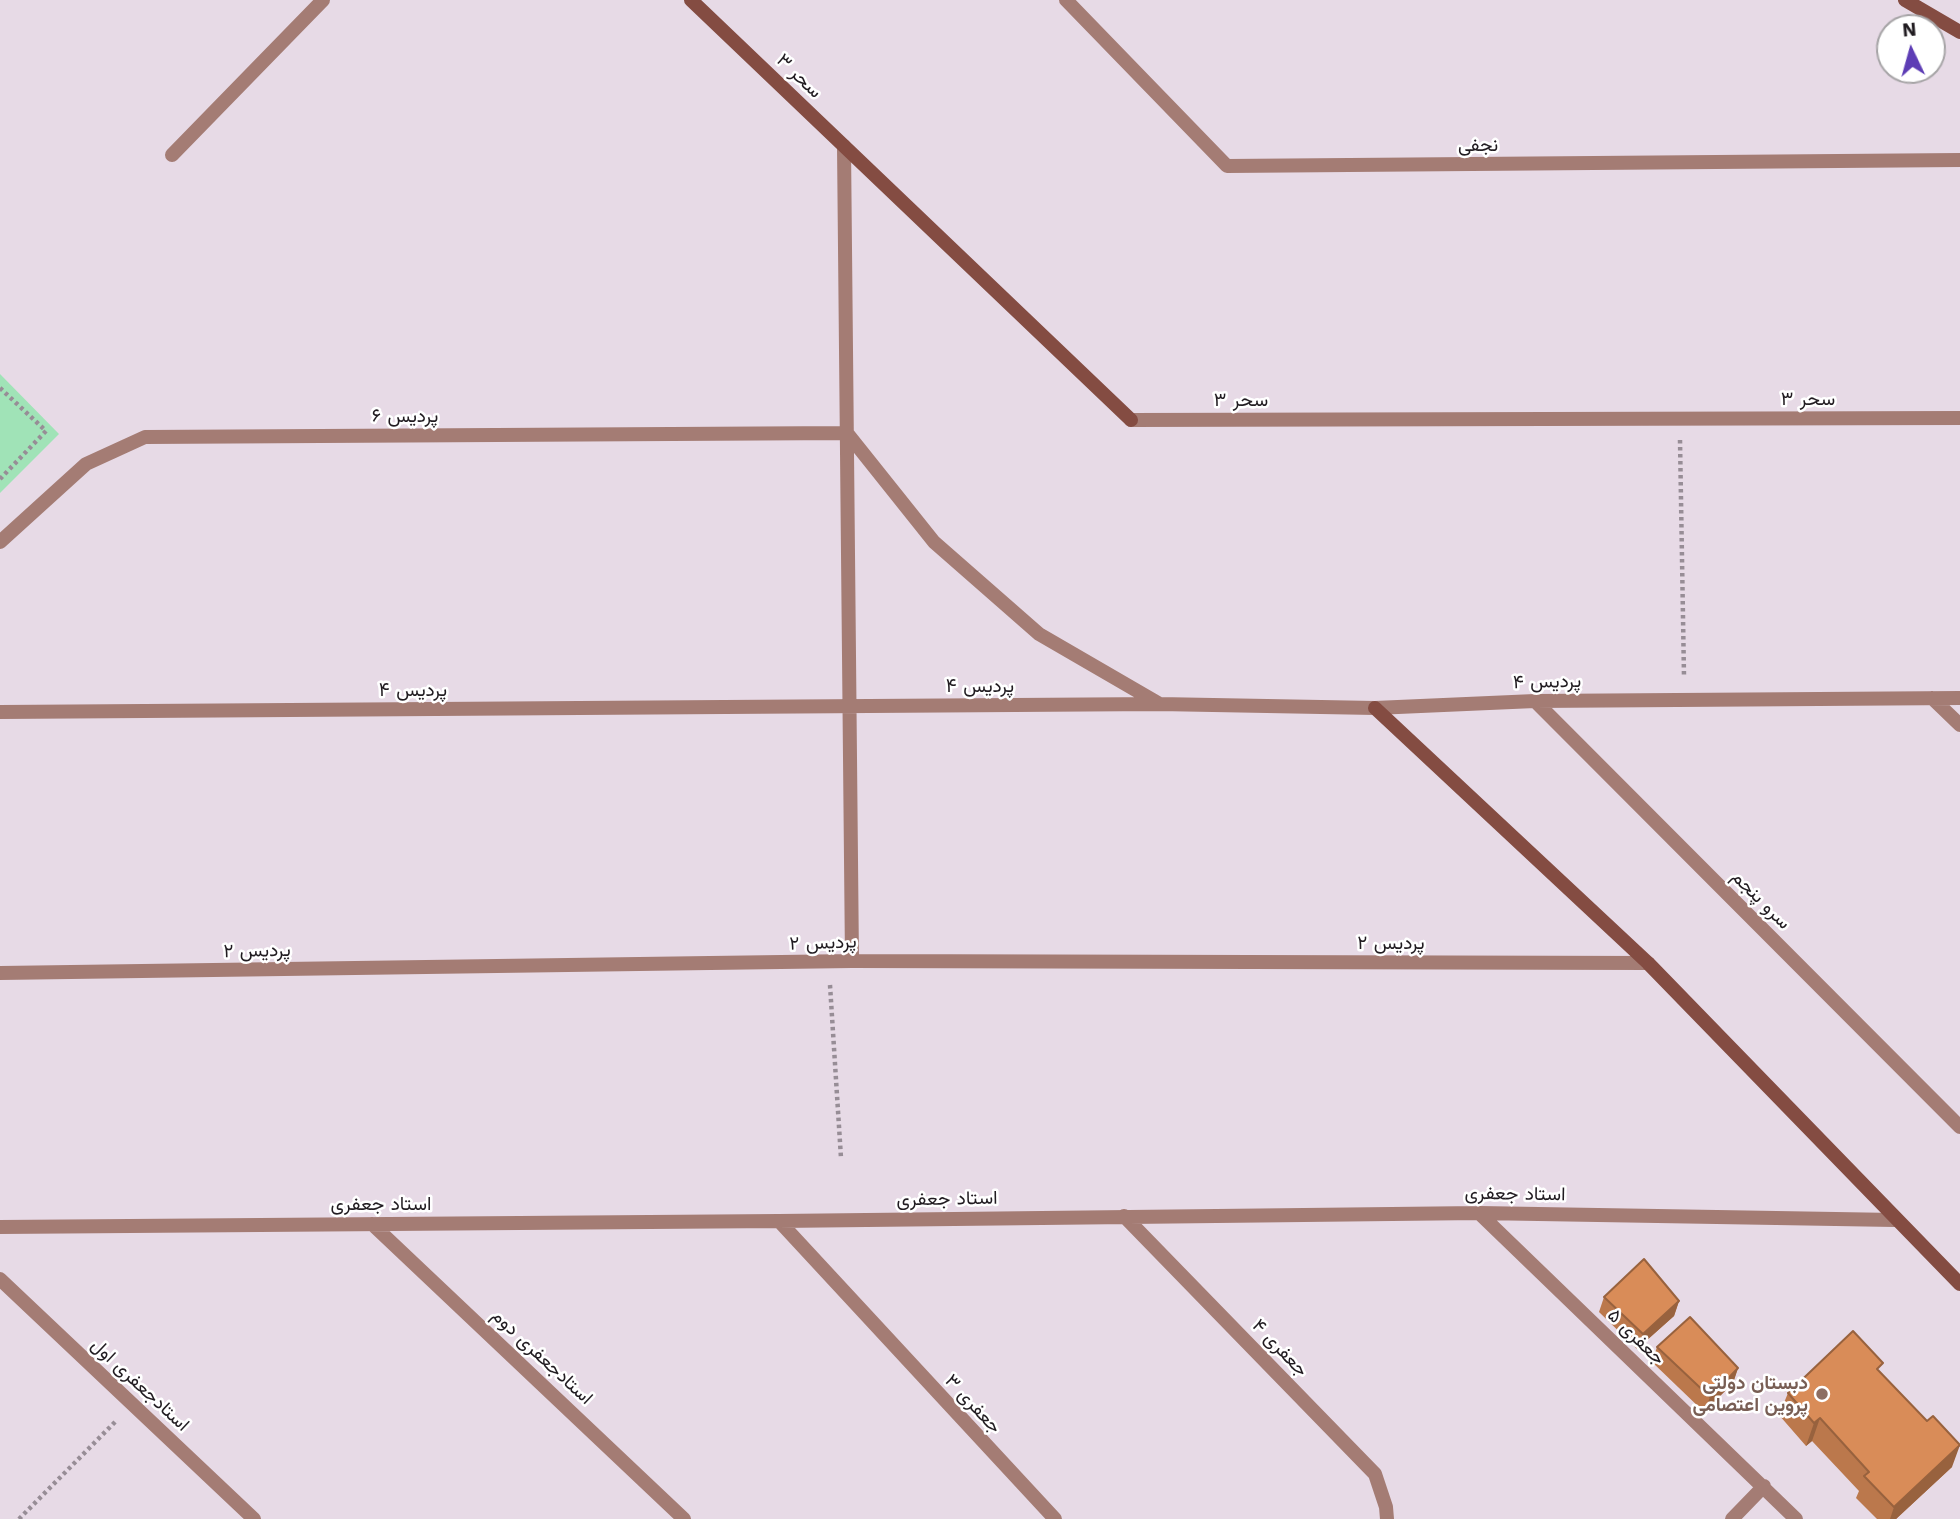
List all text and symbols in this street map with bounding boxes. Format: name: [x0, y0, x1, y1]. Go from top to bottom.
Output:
north arrow: [1876, 14, 1946, 84]
text: N: [1901, 18, 1917, 42]
street label: سحر ۳: [772, 49, 826, 103]
street label: نجفی: [1458, 134, 1498, 156]
street label: سحر ۳: [1781, 388, 1835, 410]
street label: سحر ۳: [1214, 389, 1268, 411]
street label: پردیس ۶: [372, 405, 438, 427]
street label: پردیس ۴: [1513, 670, 1581, 694]
street label: پردیس ۴: [946, 675, 1014, 697]
street label: پردیس ۴: [379, 679, 447, 701]
street label: سرو پنجم: [1727, 866, 1795, 934]
street label: پردیس ۲: [789, 930, 857, 956]
street label: پردیس ۲: [1357, 932, 1425, 954]
street label: پردیس ۲: [223, 939, 291, 963]
street label: استاد جعفری: [1464, 1182, 1566, 1206]
street label: استاد جعفری: [896, 1187, 998, 1211]
street label: استاد جعفری: [330, 1193, 432, 1215]
street label: استادجعفری دوم: [487, 1304, 597, 1410]
street label: جعفری ۵: [1602, 1304, 1670, 1370]
street label: جعفری ۴: [1247, 1314, 1313, 1382]
street label: استادجعفری اول: [86, 1334, 194, 1436]
street label: جعفری ۳: [940, 1370, 1006, 1438]
place label: دبستان دولتی پروین اعتصامی: [1692, 1372, 1808, 1416]
marker: دبستان دولتی پروین اعتصامی: [1814, 1386, 1830, 1402]

